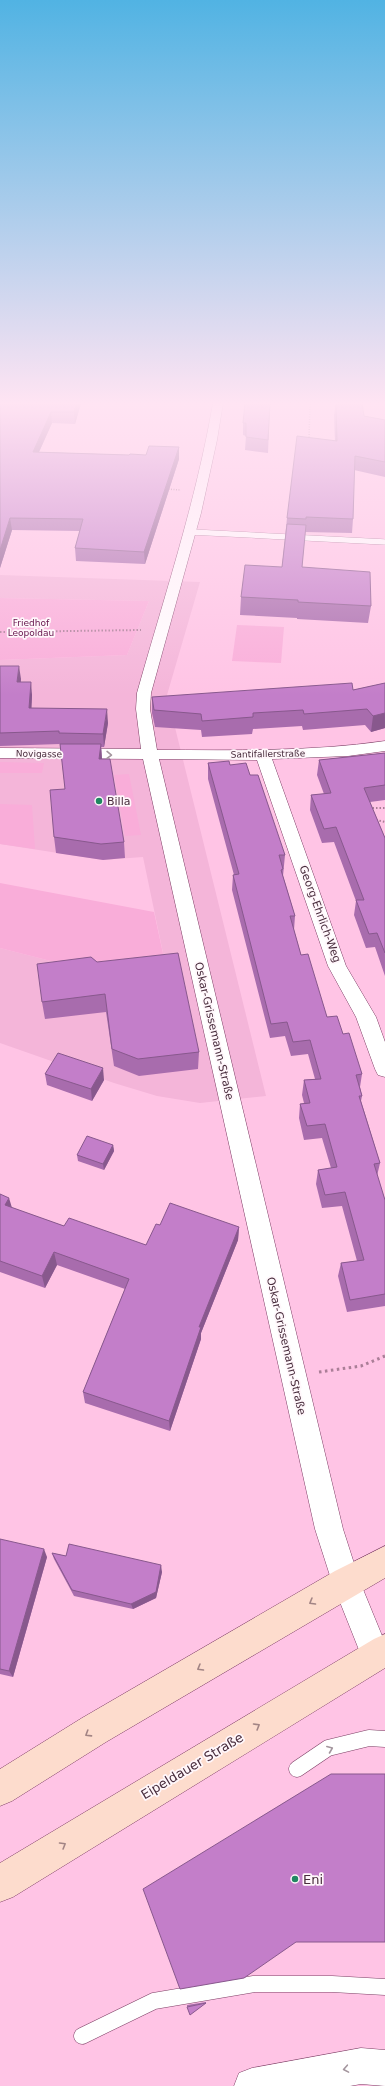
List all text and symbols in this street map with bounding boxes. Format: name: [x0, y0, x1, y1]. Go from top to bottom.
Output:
park label: Friedhof Leopoldau: [8, 618, 54, 638]
street label: Santifallerstraße: [231, 748, 306, 760]
street label: Novigasse: [16, 749, 63, 759]
one-way arrow: [106, 750, 112, 759]
place label: Billa: [107, 795, 130, 808]
marker: Billa: [94, 796, 104, 806]
street label: Georg-Ehrlich-Weg: [296, 864, 344, 964]
street label: Oskar-Grissemann-Straße: [192, 961, 236, 1102]
street label: Oskar-Grissemann-Straße: [264, 1276, 308, 1417]
one-way arrow: [309, 1597, 316, 1604]
one-way arrow: [197, 1663, 204, 1670]
one-way arrow: [253, 1724, 260, 1731]
one-way arrow: [85, 1729, 92, 1736]
street label: Eipeldauer Straße: [138, 1730, 246, 1802]
one-way arrow: [326, 1745, 333, 1753]
one-way arrow: [59, 1843, 66, 1850]
place label: Eni: [303, 1872, 323, 1887]
marker: Eni: [290, 1874, 300, 1884]
one-way arrow: [343, 2064, 349, 2072]

